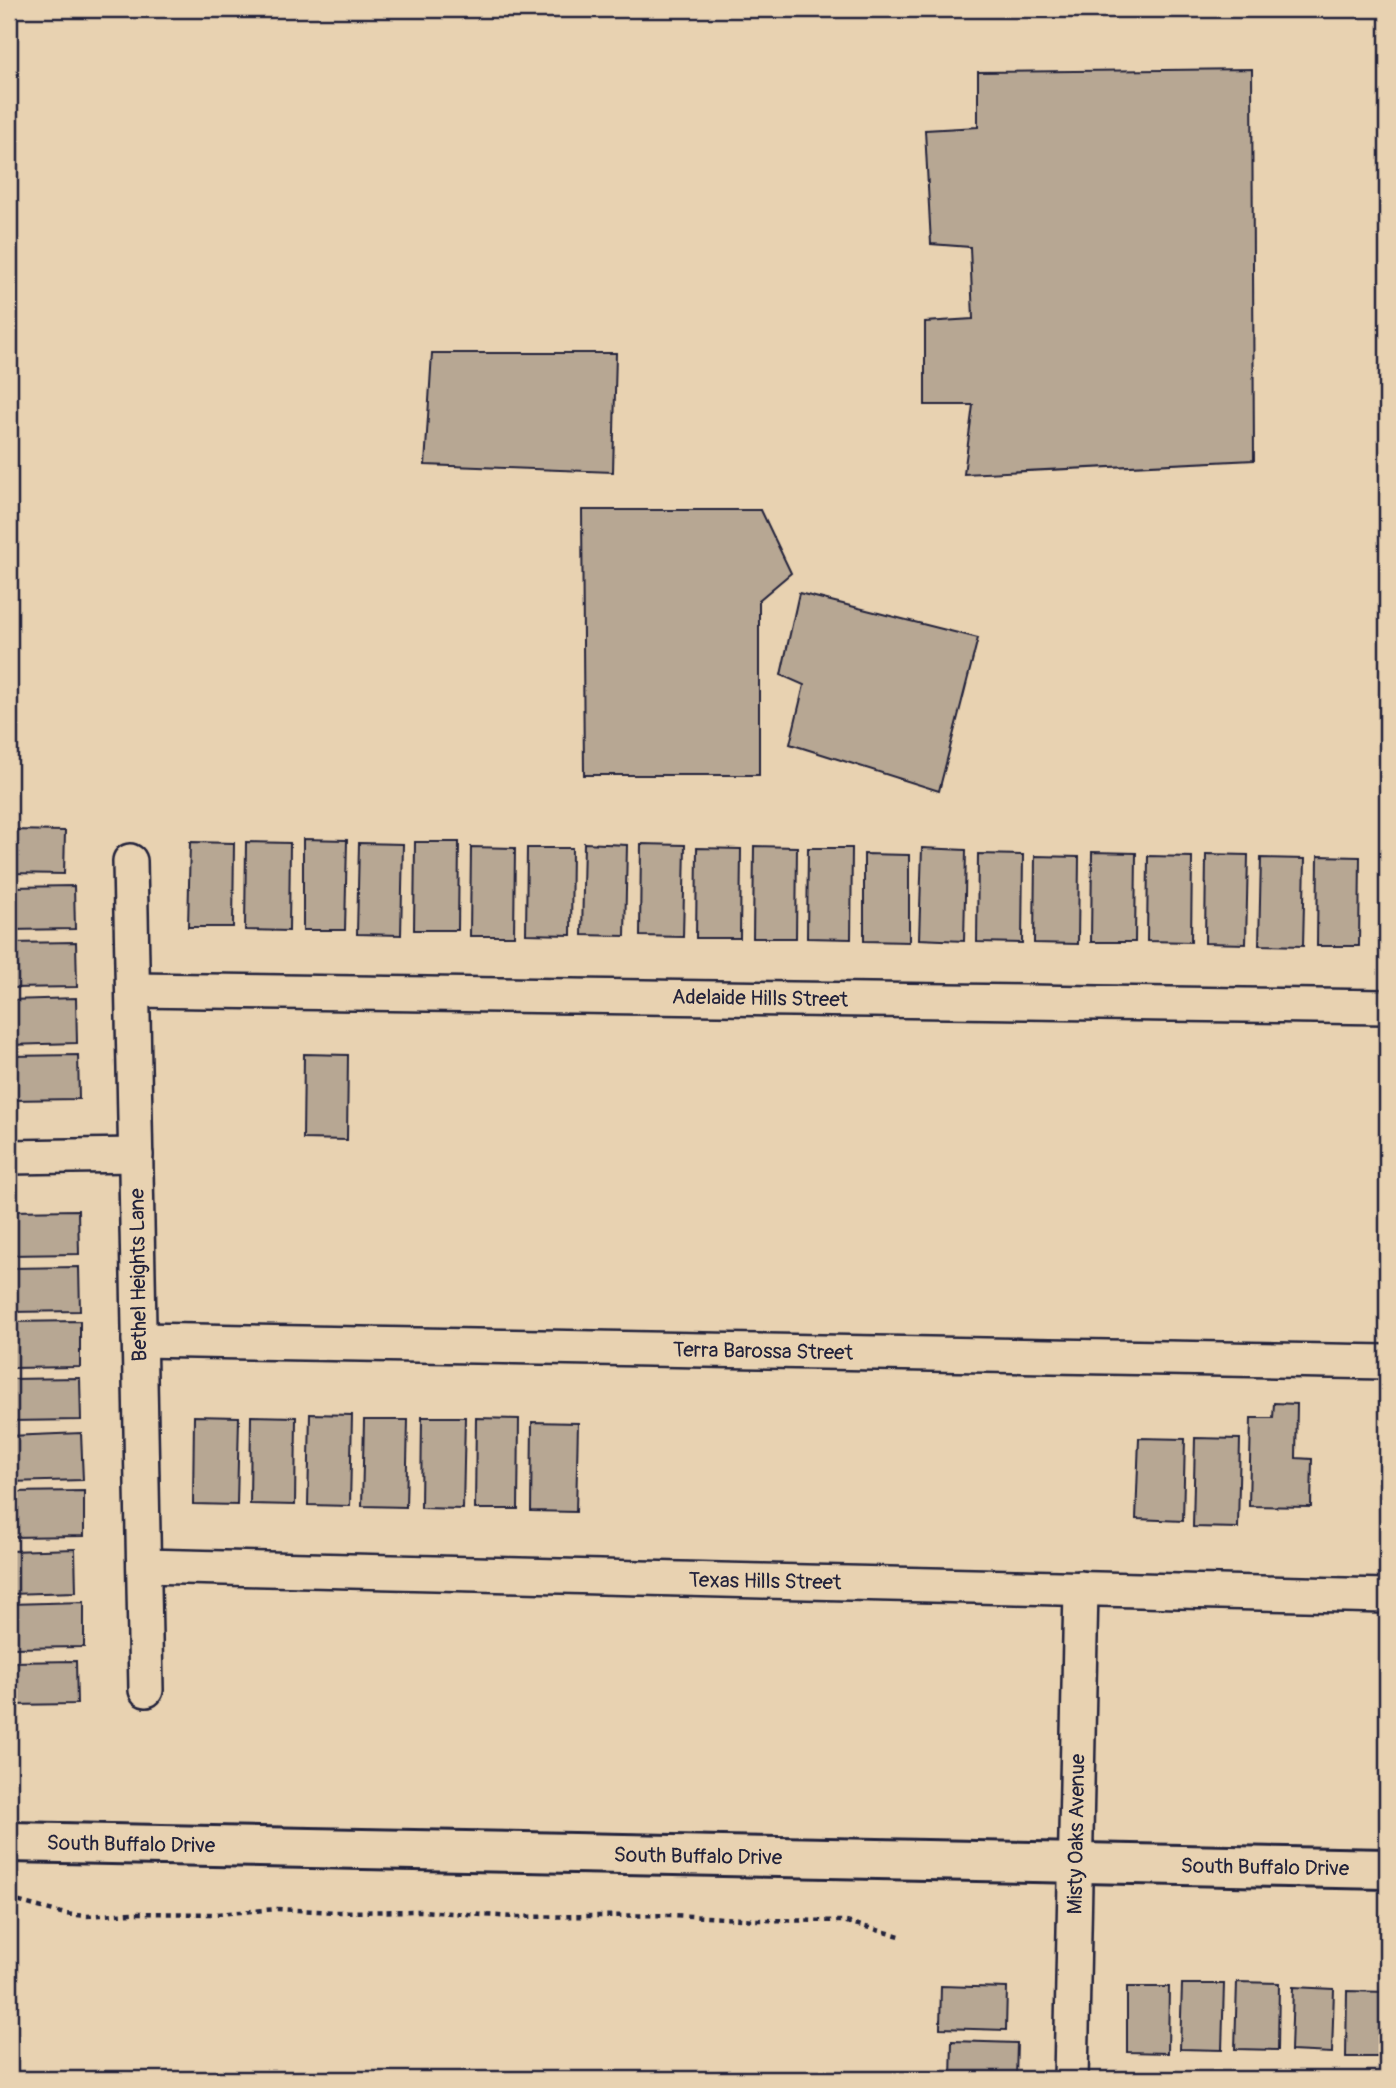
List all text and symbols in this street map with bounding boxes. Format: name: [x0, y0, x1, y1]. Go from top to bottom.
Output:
street label: Adelaide Hills Street: [672, 983, 849, 1014]
street label: Bethel Heights Lane: [123, 1187, 154, 1362]
street label: Terra Barossa Street: [673, 1336, 854, 1367]
street label: Texas Hills Street: [688, 1567, 842, 1596]
street label: Misty Oaks Avenue: [1062, 1753, 1091, 1915]
street label: South Buffalo Drive: [46, 1830, 216, 1859]
street label: South Buffalo Drive: [613, 1842, 783, 1871]
street label: South Buffalo Drive: [1180, 1853, 1350, 1882]

